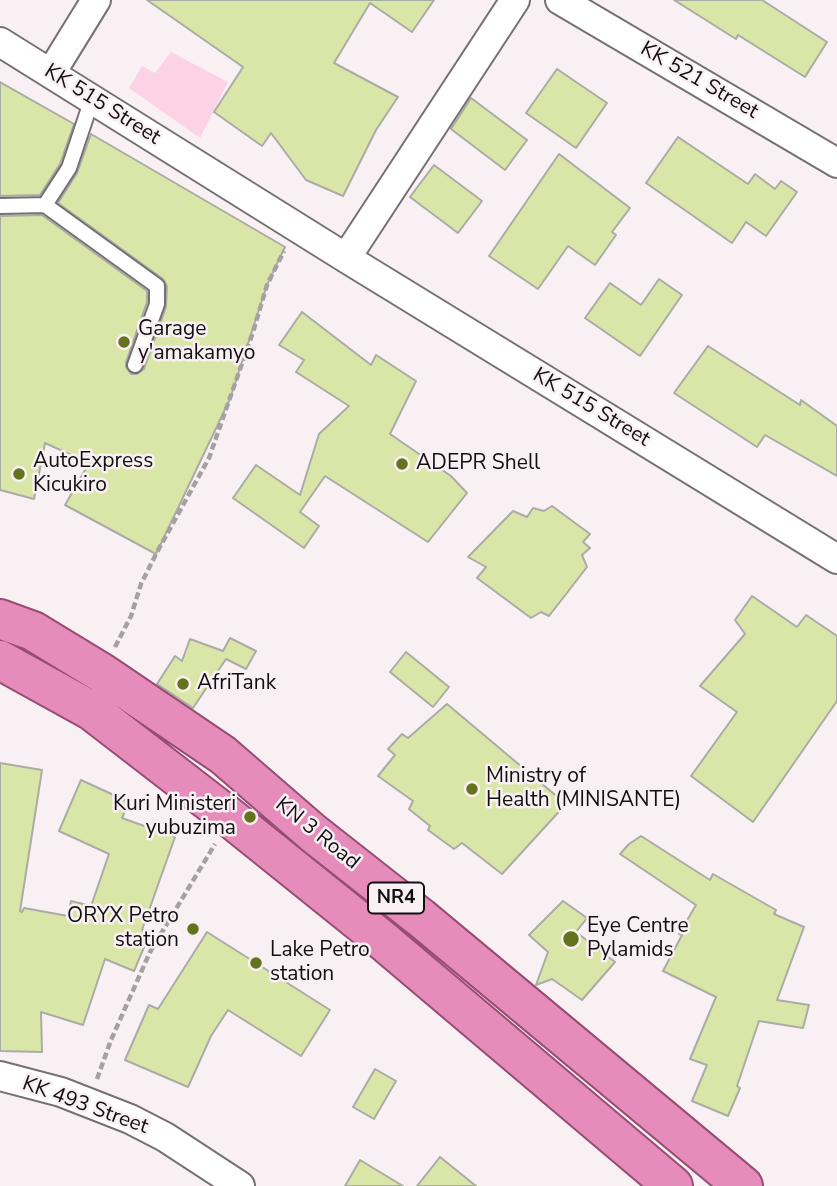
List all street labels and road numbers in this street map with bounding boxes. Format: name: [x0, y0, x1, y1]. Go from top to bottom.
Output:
street label: KK 521 Street: [635, 37, 763, 125]
street label: KK 515 Street: [39, 59, 165, 151]
street label: KK 515 Street: [528, 363, 654, 453]
street label: KN 3 Road: [270, 792, 364, 876]
road number: NR4: [368, 882, 424, 914]
street label: KK 493 Street: [19, 1072, 151, 1140]

